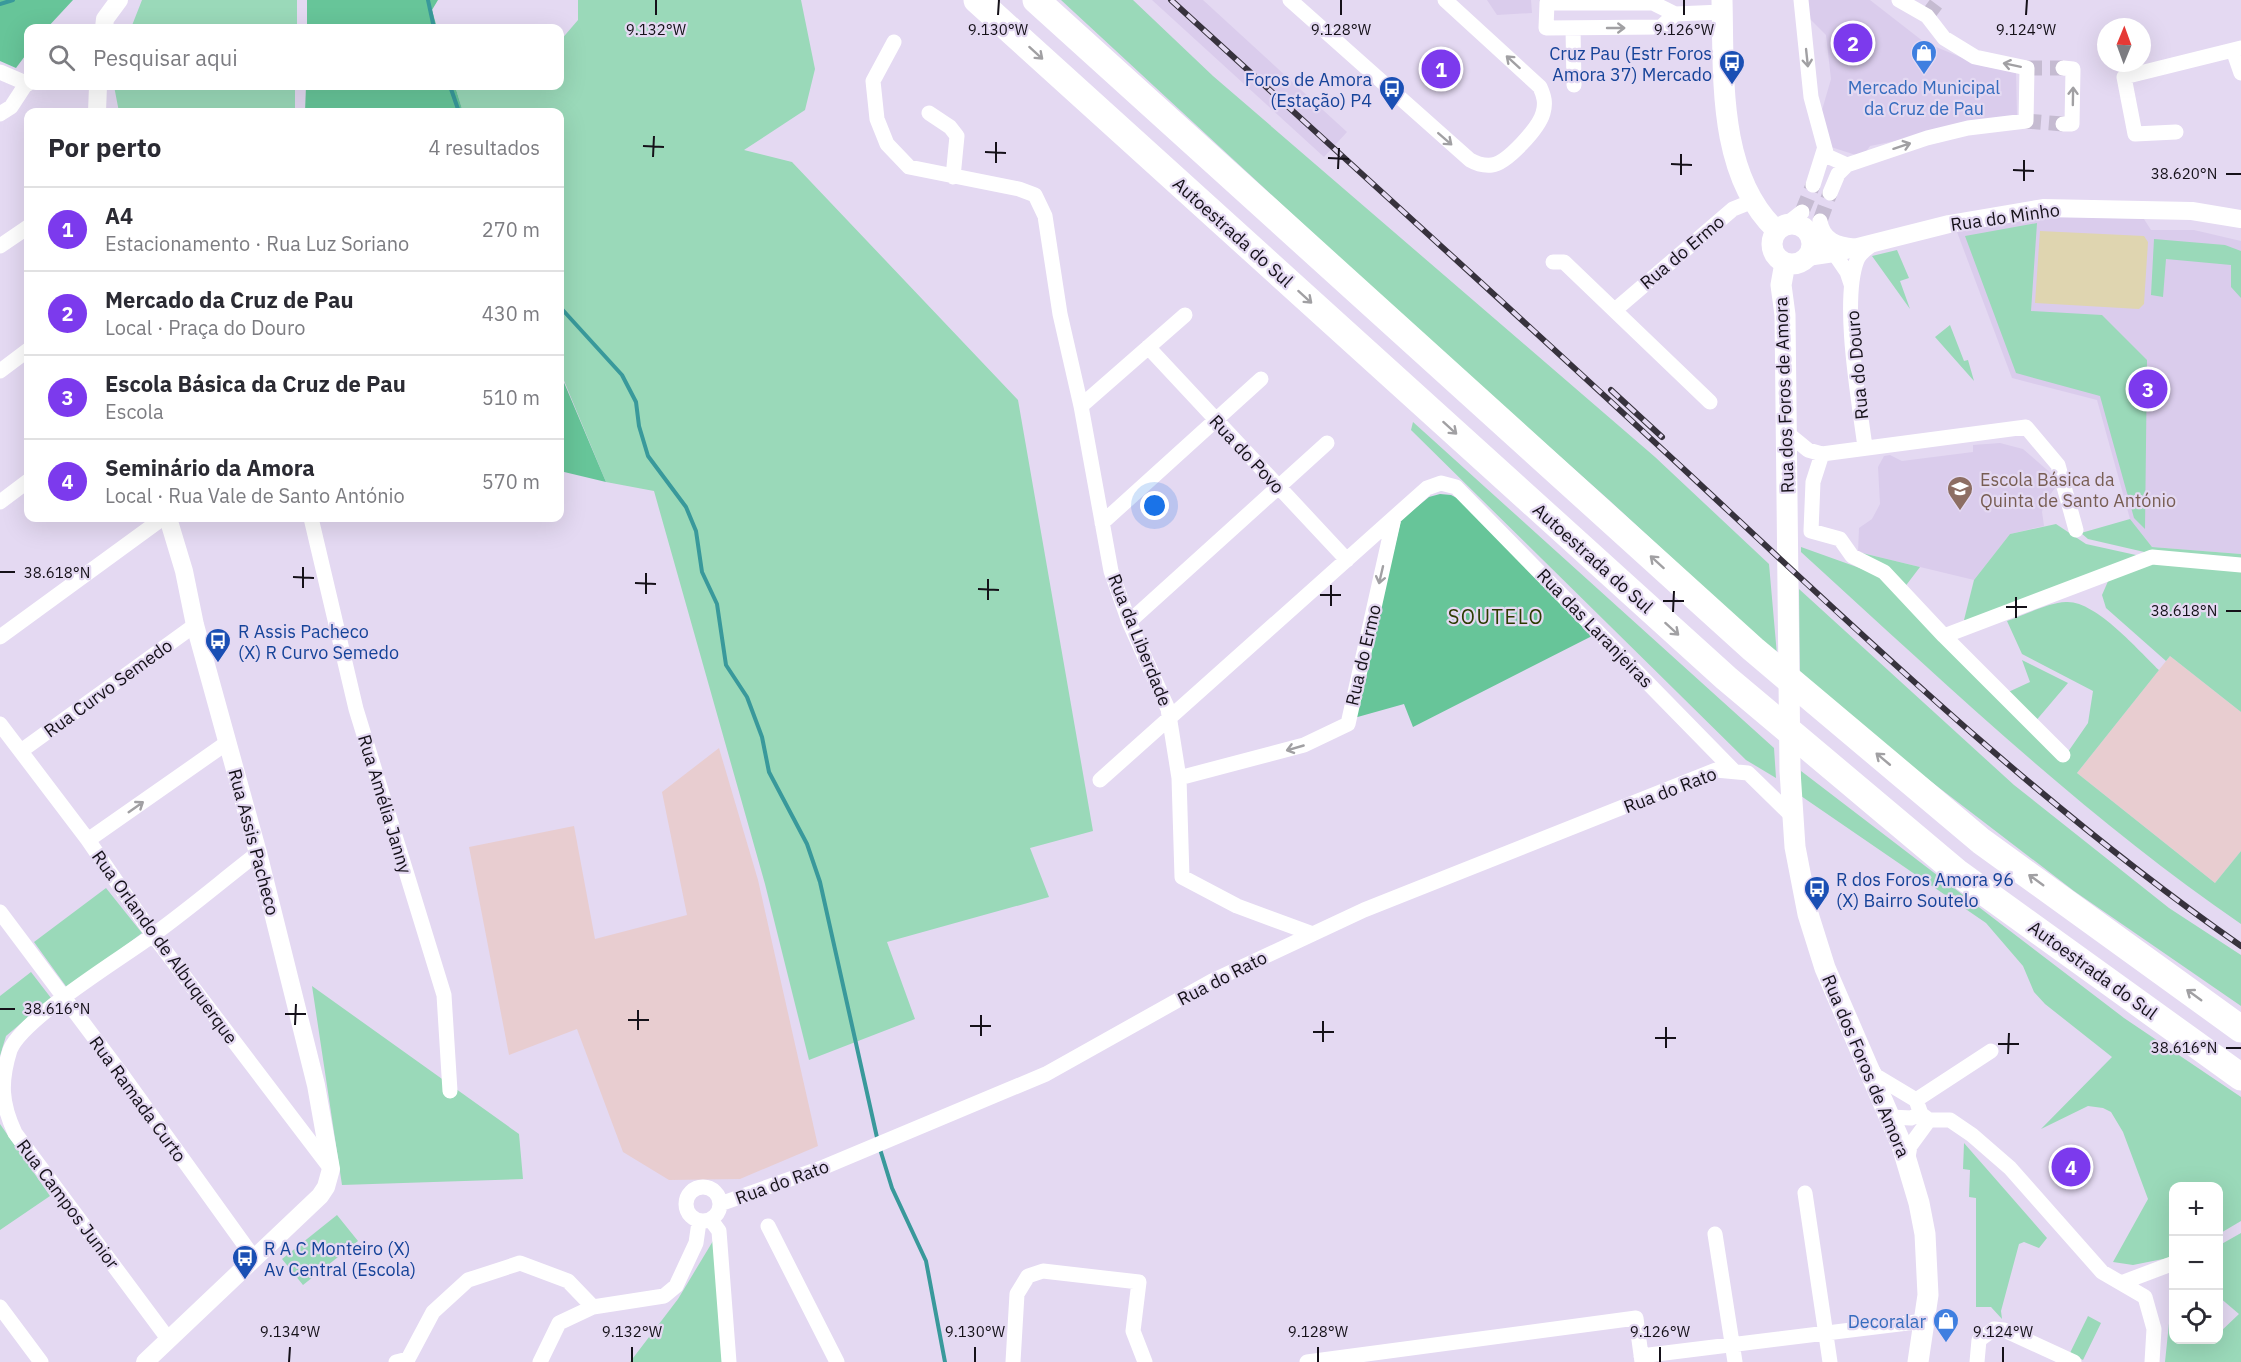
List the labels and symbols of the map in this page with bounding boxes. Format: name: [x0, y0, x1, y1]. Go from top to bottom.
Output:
north arrow: [2097, 18, 2151, 72]
text: 9.132°W: [626, 20, 687, 39]
text: 9.130°W: [968, 20, 1029, 39]
text: 9.128°W: [1311, 20, 1372, 39]
text: 9.126°W: [1654, 20, 1715, 39]
pin: 2: [1834, 20, 1872, 66]
text: 9.124°W: [1996, 20, 2057, 39]
one-way arrow: [1606, 22, 1626, 33]
shop icon: Mercado Municipal da Cruz de Pau: [1909, 38, 1939, 76]
place label: Cruz Pau (Estr Foros Amora 37) Mercado: [1549, 42, 1712, 86]
one-way arrow: [1028, 46, 1043, 60]
pin: 1: [1422, 46, 1460, 92]
bus stop icon: Cruz Pau (Estr Foros Amora 37) Mercado: [1717, 48, 1747, 86]
one-way arrow: [1802, 48, 1813, 68]
one-way arrow: [1506, 56, 1521, 70]
one-way arrow: [2002, 59, 2022, 70]
place label: Foros de Amora (Estação) P4: [1245, 68, 1372, 112]
bus stop icon: Foros de Amora (Estação) P4: [1377, 74, 1407, 112]
place label: Mercado Municipal da Cruz de Pau: [1848, 76, 2000, 120]
one-way arrow: [2067, 86, 2078, 106]
one-way arrow: [1437, 132, 1452, 146]
one-way arrow: [1892, 140, 1911, 151]
text: 38.620°N: [2151, 164, 2217, 183]
street label: Autoestrada do Sul: [1168, 172, 1298, 292]
street label: Rua do Minho: [1949, 198, 2061, 236]
street label: Rua do Ermo: [1635, 210, 1729, 294]
one-way arrow: [1297, 290, 1312, 304]
street label: Rua dos Foros de Amora: [1769, 296, 1799, 494]
street label: Rua do Douro: [1841, 310, 1873, 420]
pin: 3: [2128, 366, 2168, 412]
street label: Rua do Povo: [1205, 410, 1289, 498]
one-way arrow: [1442, 421, 1457, 435]
place label: Escola Básica da Quinta de Santo António: [1980, 468, 2176, 512]
school or university icon: Escola Básica da Quinta de Santo António: [1945, 474, 1975, 512]
your location: [1140, 491, 1169, 520]
street label: Autoestrada do Sul: [1528, 498, 1658, 618]
one-way arrow: [1649, 555, 1664, 569]
text: 38.618°N: [24, 563, 90, 582]
street label: Rua das Laranjeiras: [1532, 563, 1658, 693]
one-way arrow: [1375, 565, 1387, 584]
street label: Rua da Liberdade: [1103, 570, 1177, 710]
text: 38.618°N: [2151, 601, 2217, 620]
street label: Rua do Ermo: [1340, 602, 1386, 708]
district label: SOUTELO: [1448, 603, 1544, 630]
place label: R Assis Pacheco (X) R Curvo Semedo: [238, 620, 399, 664]
one-way arrow: [1664, 622, 1679, 636]
bus stop icon: R Assis Pacheco (X) R Curvo Semedo: [203, 626, 233, 664]
street label: Rua Curvo Semedo: [39, 634, 177, 742]
street label: Rua Amélia Janny: [353, 732, 417, 876]
one-way arrow: [1285, 743, 1304, 754]
one-way arrow: [1876, 752, 1891, 766]
street label: Rua do Rato: [1620, 762, 1720, 818]
street label: Rua Assis Pacheco: [223, 766, 285, 918]
one-way arrow: [128, 801, 144, 813]
street label: Rua Orlando de Albuquerque: [87, 846, 243, 1048]
place label: R dos Foros Amora 96 (X) Bairro Soutelo: [1836, 868, 2014, 912]
bus stop icon: R dos Foros Amora 96 (X) Bairro Soutelo: [1802, 874, 1832, 912]
one-way arrow: [2028, 874, 2044, 887]
street label: Autoestrada do Sul: [2024, 916, 2162, 1025]
street label: Rua do Rato: [1173, 946, 1271, 1010]
street label: Rua dos Foros de Amora: [1817, 971, 1915, 1161]
one-way arrow: [2186, 988, 2202, 1001]
text: 38.616°N: [24, 999, 90, 1018]
street label: Rua Ramada Curto: [84, 1031, 192, 1167]
text: 38.616°N: [2151, 1038, 2217, 1057]
street label: Rua Campos Junior: [12, 1135, 124, 1274]
pin: 4: [2052, 1144, 2090, 1190]
street label: Rua do Rato: [732, 1154, 832, 1210]
place label: R A C Monteiro (X) Av Central (Escola): [264, 1237, 416, 1281]
bus stop icon: R A C Monteiro (X) Av Central (Escola): [230, 1243, 260, 1281]
shop icon: Decoralar: [1931, 1306, 1961, 1344]
place label: Decoralar: [1848, 1310, 1926, 1333]
text: 9.134°W: [260, 1322, 321, 1341]
text: 9.132°W: [602, 1322, 663, 1341]
text: 9.130°W: [945, 1322, 1006, 1341]
text: 9.128°W: [1288, 1322, 1349, 1341]
text: 9.126°W: [1630, 1322, 1691, 1341]
text: 9.124°W: [1973, 1322, 2034, 1341]

